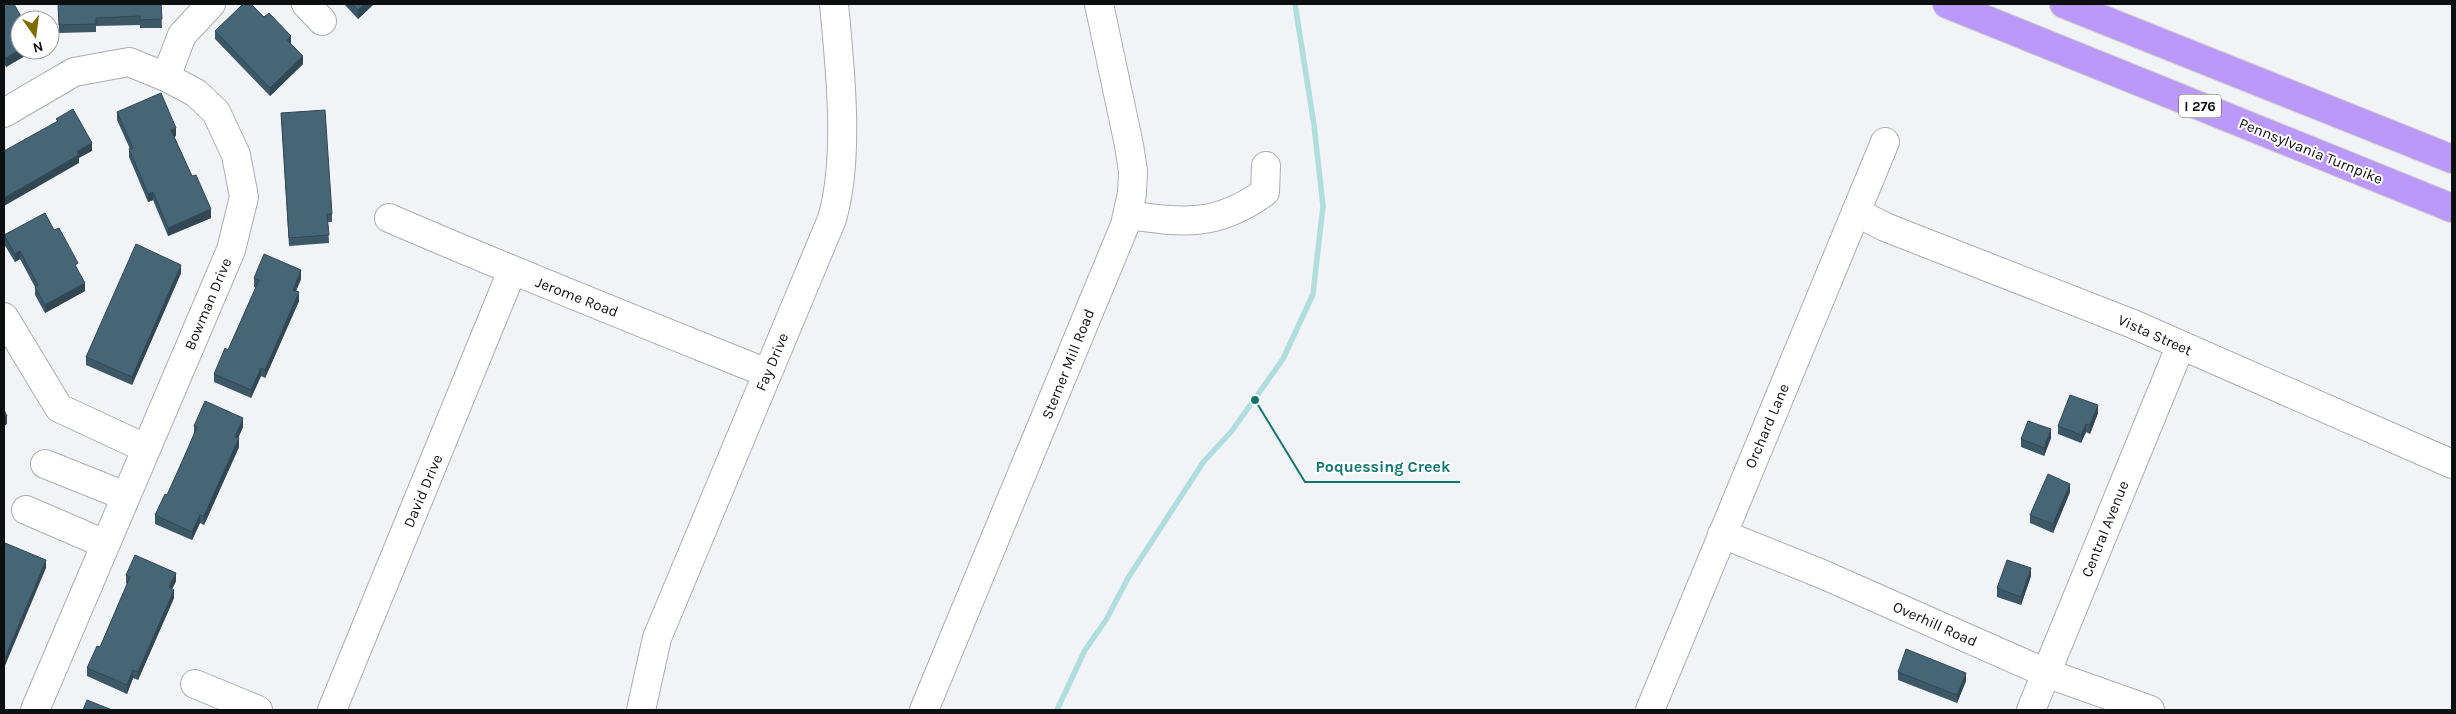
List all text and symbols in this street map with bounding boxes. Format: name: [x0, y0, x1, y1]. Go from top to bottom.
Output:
north arrow: [10, 10, 60, 60]
text: N: [31, 38, 45, 57]
road number: I 276: [2179, 94, 2221, 118]
street label: Pennsylvania Turnpike: [2236, 114, 2386, 188]
street label: Bowman Drive: [181, 255, 235, 353]
street label: Jerome Road: [533, 273, 621, 321]
street label: Sterner Mill Road: [1038, 306, 1098, 422]
street label: Vista Street: [2115, 311, 2195, 360]
street label: Fay Drive: [752, 330, 792, 394]
street label: Orchard Lane: [1741, 381, 1793, 471]
callout: Poquessing Creek: [1305, 451, 1460, 482]
street label: David Drive: [400, 452, 446, 530]
text: Poquessing Creek: [1316, 457, 1451, 476]
street label: Central Avenue: [2077, 478, 2133, 580]
street label: Overhill Road: [1890, 597, 1980, 651]

